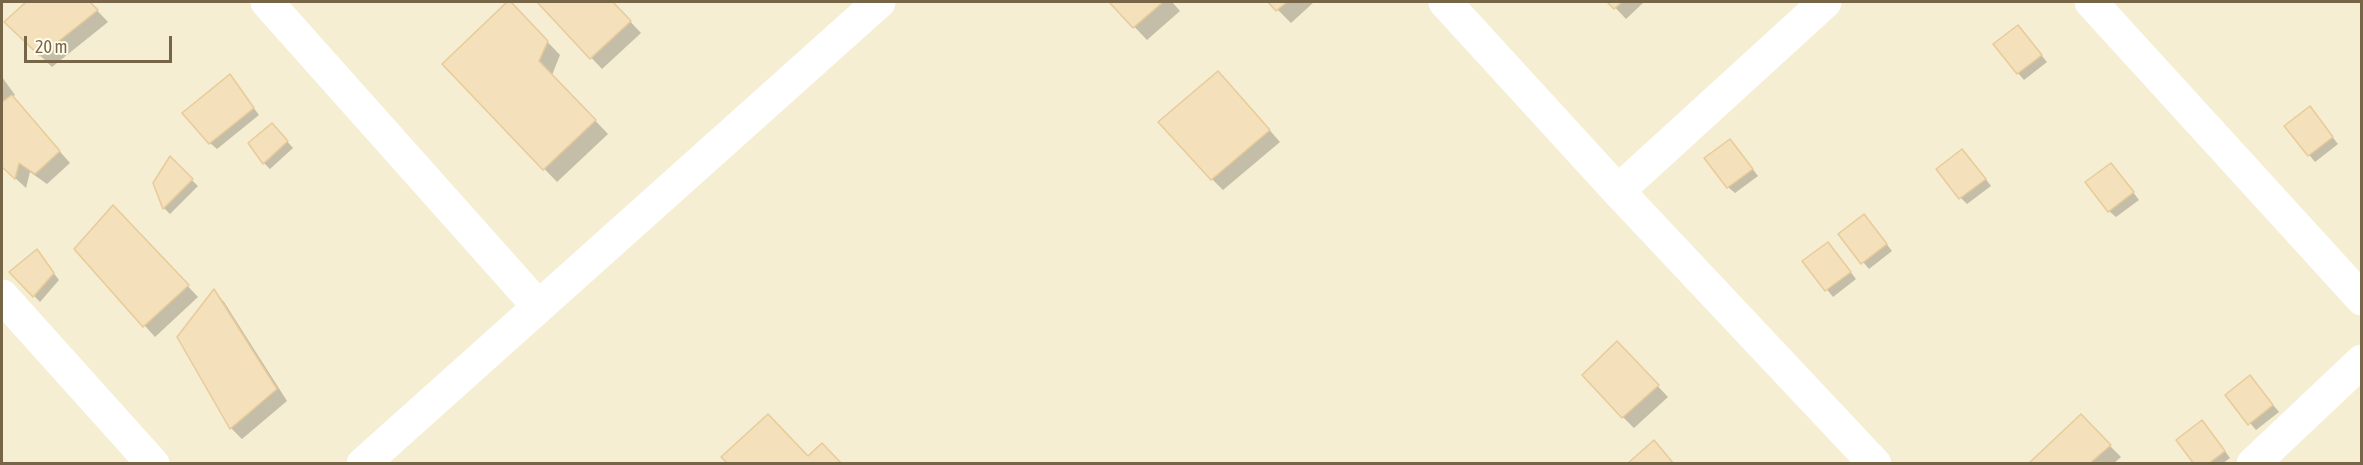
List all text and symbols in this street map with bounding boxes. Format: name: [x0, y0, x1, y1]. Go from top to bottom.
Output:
scale bar: [27, 24, 176, 62]
text: 20 m: [35, 36, 67, 57]

